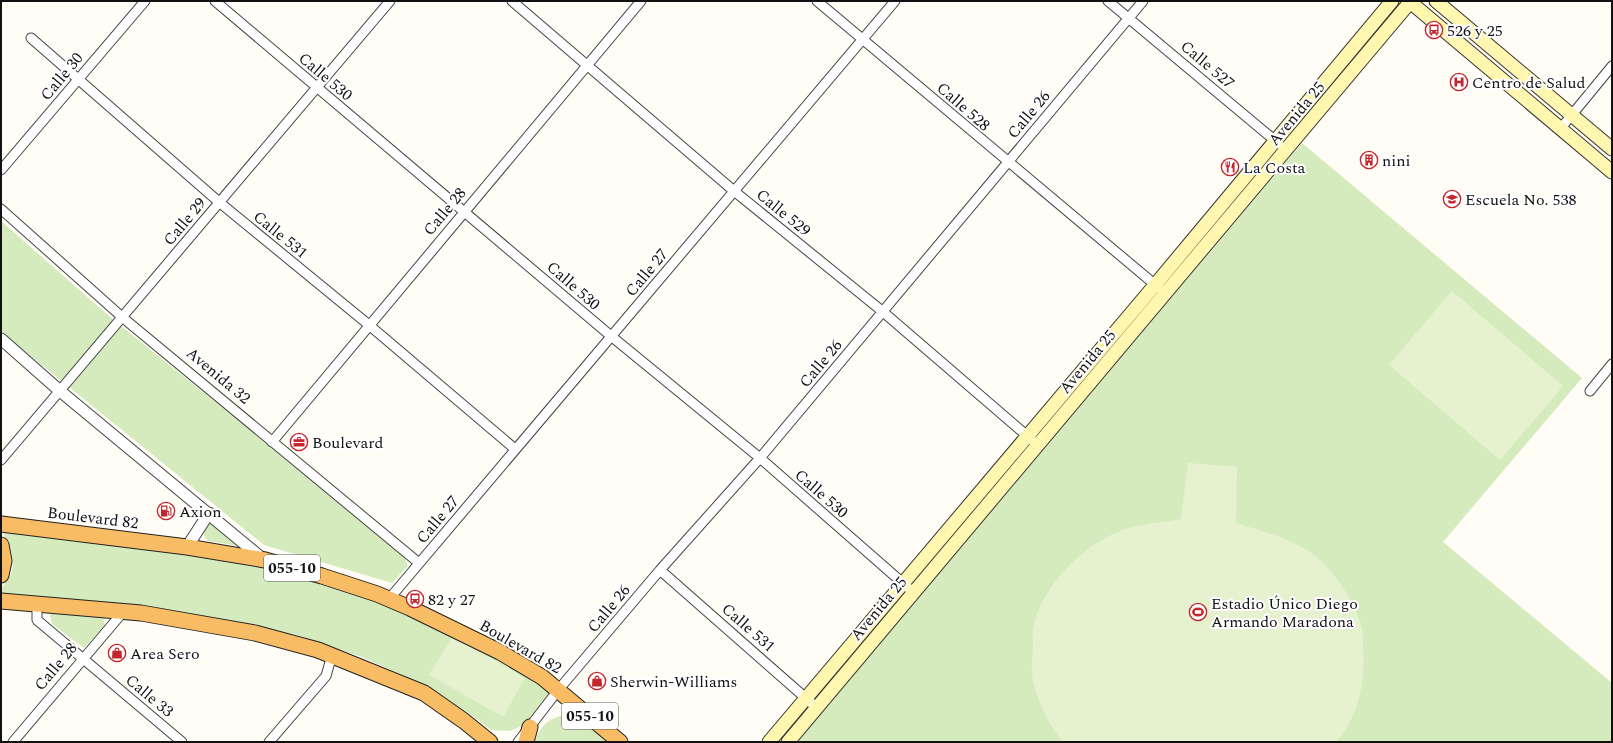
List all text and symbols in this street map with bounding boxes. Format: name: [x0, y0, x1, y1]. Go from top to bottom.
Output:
place label: 526 y 25: [1447, 19, 1503, 43]
bus stop icon: 526 y 25: [1424, 20, 1444, 40]
street label: Calle 527: [1175, 35, 1240, 95]
street label: Calle 30: [34, 47, 89, 106]
street label: Calle 530: [293, 47, 358, 107]
place label: Centro de Salud: [1472, 71, 1585, 95]
hospital icon: Centro de Salud: [1449, 72, 1469, 92]
street label: Avenida 25: [1263, 76, 1331, 151]
street label: Calle 528: [931, 77, 996, 137]
street label: Calle 26: [1001, 85, 1056, 144]
place label: nini: [1382, 149, 1410, 173]
building icon: nini: [1359, 150, 1379, 170]
place label: La Costa: [1243, 156, 1306, 180]
restaurant icon: La Costa: [1220, 157, 1240, 177]
street label: Calle 28: [417, 182, 472, 241]
street label: Calle 529: [751, 183, 816, 242]
place label: Escuela No. 538: [1465, 188, 1577, 212]
school or university icon: Escuela No. 538: [1442, 189, 1462, 209]
street label: Calle 29: [157, 192, 212, 251]
street label: Calle 531: [248, 205, 313, 264]
street label: Calle 27: [619, 243, 674, 302]
street label: Calle 530: [541, 256, 606, 316]
street label: Avenida 25: [1054, 324, 1122, 399]
street label: Calle 26: [793, 334, 848, 393]
street label: Avenida 32: [181, 342, 256, 410]
place label: Boulevard: [312, 431, 384, 455]
office icon: Boulevard: [289, 432, 309, 452]
street label: Calle 530: [789, 464, 854, 524]
street label: Calle 27: [410, 490, 465, 549]
place label: Axion: [179, 500, 222, 524]
street label: Boulevard 82: [46, 501, 140, 535]
fuel station icon: Axion: [156, 501, 176, 521]
road number: 055-10: [264, 555, 320, 581]
street label: Avenida 25: [845, 571, 913, 646]
street label: Calle 26: [581, 579, 636, 638]
place label: 82 y 27: [428, 588, 476, 612]
bus stop icon: 82 y 27: [405, 589, 425, 609]
place label: Estadio Único Diego Armando Maradona: [1211, 592, 1358, 634]
street label: Calle 531: [716, 598, 781, 658]
sports icon: Estadio Único Diego Armando Maradona: [1188, 602, 1208, 622]
street label: Boulevard 82: [475, 614, 566, 680]
street label: Calle 28: [28, 637, 83, 696]
place label: Area Sero: [130, 642, 200, 666]
shop icon: Area Sero: [107, 643, 127, 663]
street label: Calle 33: [120, 668, 179, 723]
place label: Sherwin-Williams: [610, 670, 737, 694]
shop icon: Sherwin-Williams: [587, 671, 607, 691]
road number: 055-10: [562, 703, 618, 729]

